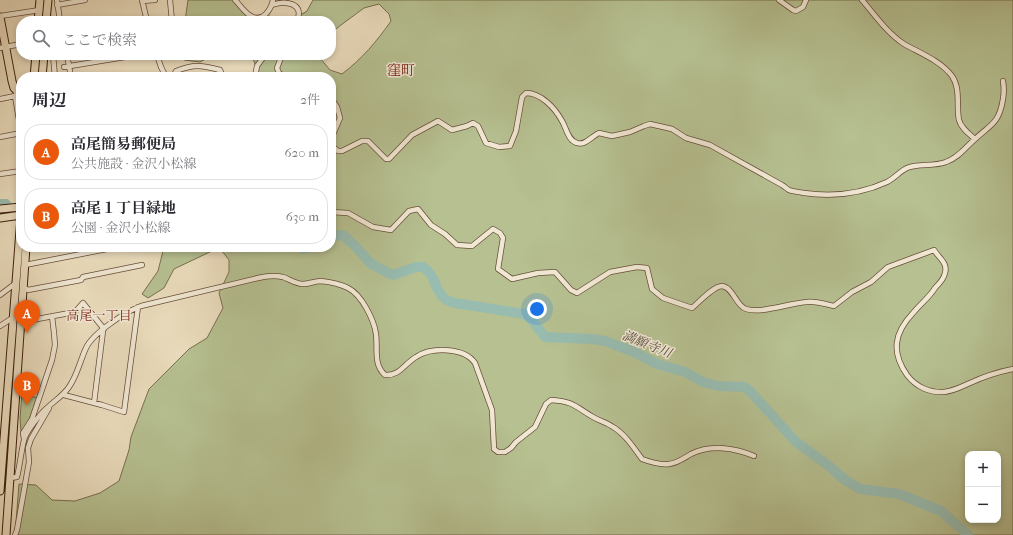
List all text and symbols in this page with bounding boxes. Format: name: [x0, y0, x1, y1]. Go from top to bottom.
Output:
search box: [16, 16, 336, 60]
icon: search: [30, 27, 52, 49]
text: ここで検索: [62, 31, 137, 49]
district label: 窪町: [387, 62, 415, 79]
text: 周辺: [32, 90, 66, 110]
text: 2件: [300, 92, 320, 107]
text: 高尾簡易郵便局: [71, 135, 176, 153]
text: A: [42, 145, 50, 160]
text: 620 m: [285, 145, 319, 160]
text: 公共施設 · 金沢小松線: [71, 156, 196, 171]
text: 高尾１丁目緑地: [71, 199, 176, 217]
text: B: [42, 209, 50, 224]
text: 630 m: [286, 209, 319, 224]
text: 公園 · 金沢小松線: [71, 220, 170, 235]
your location: [527, 299, 547, 319]
pin: A: [14, 300, 40, 333]
district label: 高尾一丁目: [66, 308, 132, 323]
water label: 満願寺川: [620, 327, 676, 361]
pin: B: [14, 372, 40, 405]
map controls: [965, 451, 1001, 523]
button: +: [965, 451, 1001, 487]
button: −: [965, 487, 1001, 523]

